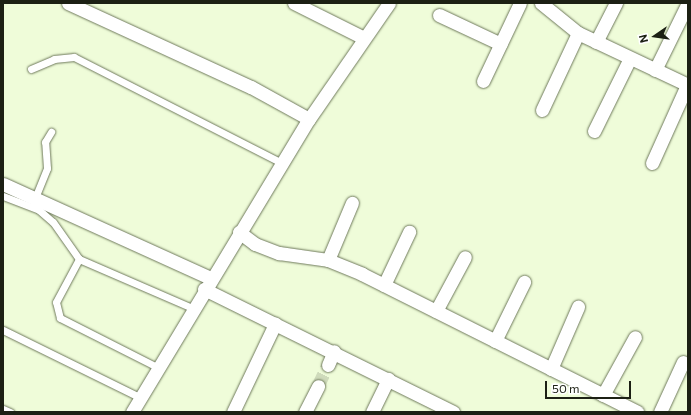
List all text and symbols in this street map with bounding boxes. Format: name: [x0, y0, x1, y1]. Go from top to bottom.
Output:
north arrow: [635, 16, 675, 56]
text: N: [636, 33, 650, 44]
scale bar: [547, 373, 633, 399]
text: 50 m: [552, 381, 580, 395]

